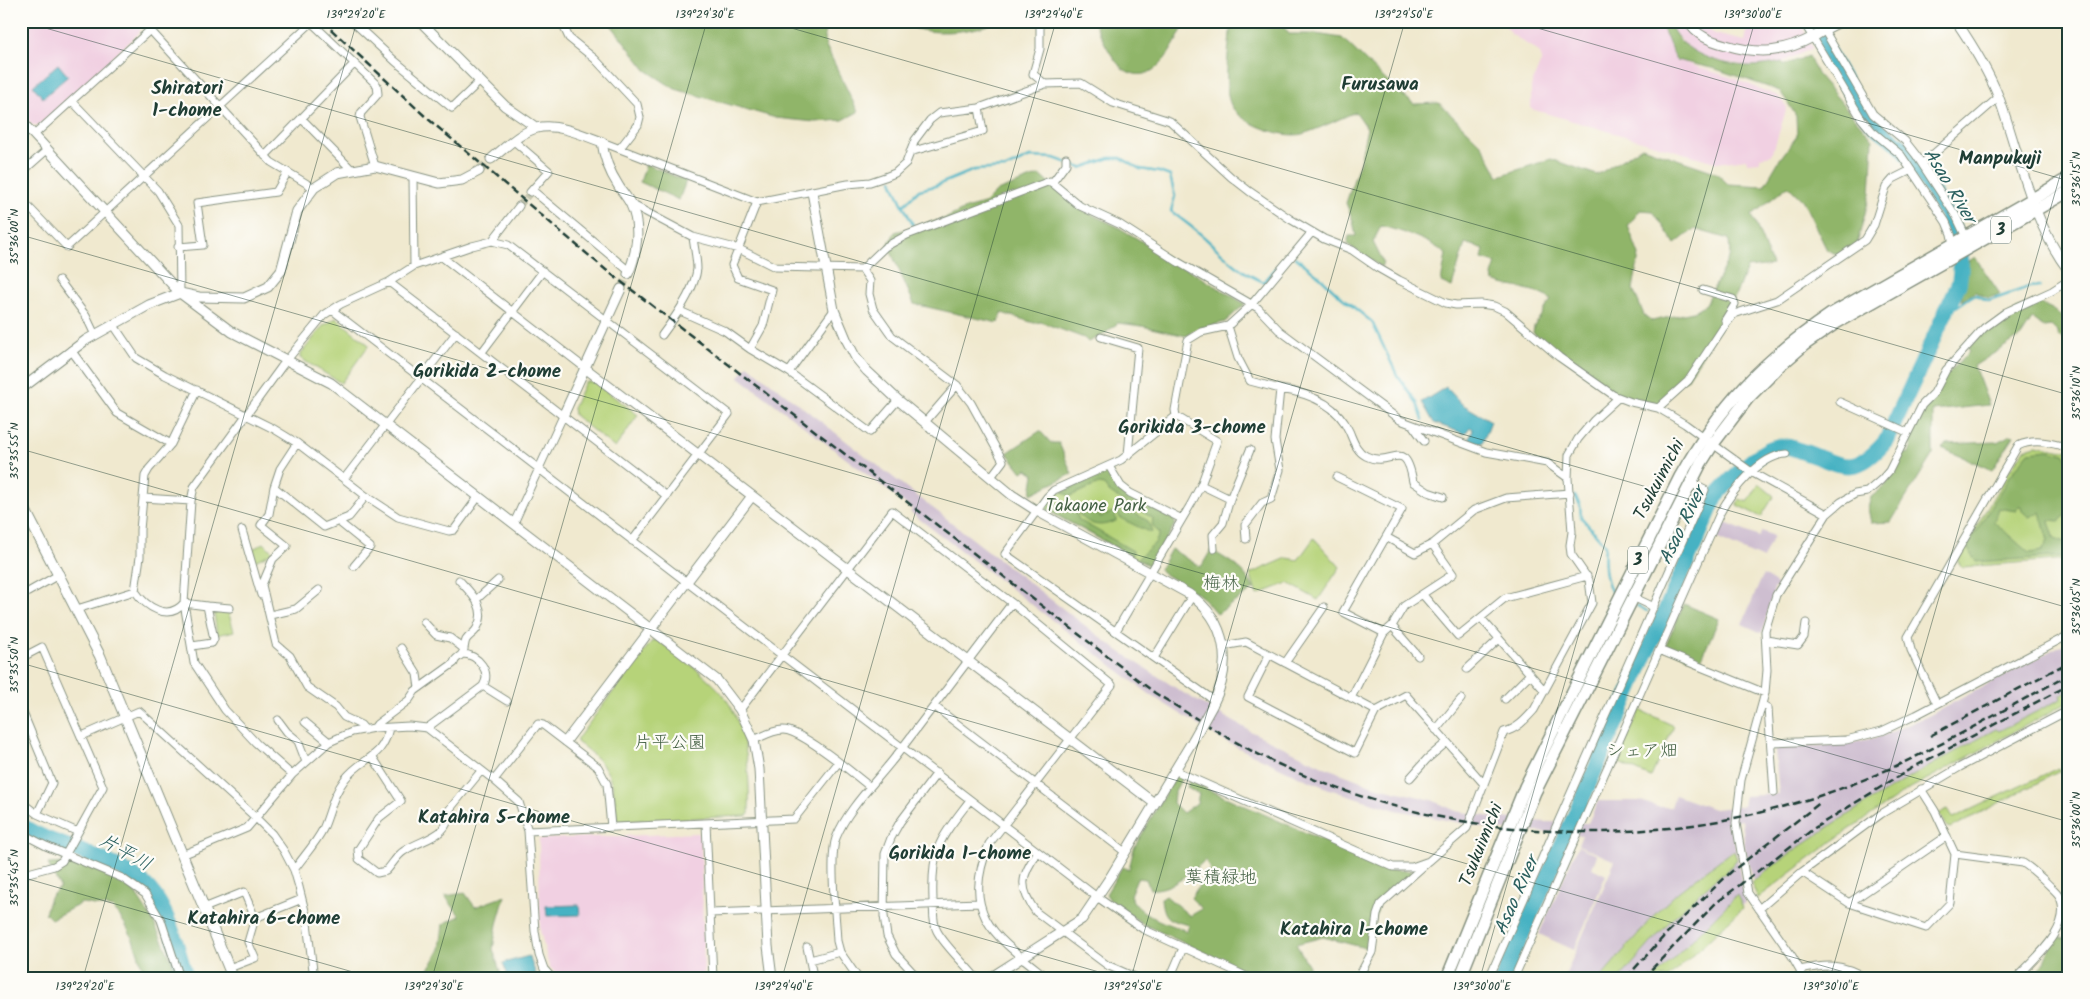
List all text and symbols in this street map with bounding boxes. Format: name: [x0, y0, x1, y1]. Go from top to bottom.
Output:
text: 139°29'20"E: [326, 5, 387, 24]
text: 139°29'30"E: [676, 5, 735, 24]
text: 139°29'40"E: [1025, 5, 1084, 24]
text: 139°29'50"E: [1375, 5, 1434, 24]
text: 139°30'00"E: [1724, 5, 1783, 24]
district label: Furusawa: [1341, 70, 1419, 100]
district label: Shiratori 1-chome: [151, 74, 224, 126]
water label: Asao River: [1915, 143, 1985, 233]
district label: Manpukuji: [1959, 144, 2042, 174]
text: 35°36'15"N: [2067, 152, 2086, 206]
text: 35°36'00"N: [5, 209, 24, 265]
road number: 3: [1991, 216, 2011, 244]
district label: Gorikida 2-chome: [413, 357, 561, 387]
text: 35°36'10"N: [2067, 366, 2086, 420]
district label: Gorikida 3-chome: [1118, 413, 1266, 443]
text: 35°35'55"N: [5, 422, 24, 480]
street label: Tsukuimichi: [1627, 434, 1694, 526]
water label: Asao River: [1651, 479, 1716, 570]
park label: Takaone Park: [1046, 492, 1147, 521]
road number: 3: [1628, 546, 1648, 574]
park label: 梅林: [1203, 570, 1239, 599]
text: 35°36'05"N: [2067, 578, 2086, 636]
text: 35°35'50"N: [5, 637, 24, 693]
park label: 片平公園: [634, 729, 706, 758]
park label: シェア畑: [1606, 737, 1678, 766]
text: 35°36'00"N: [2067, 792, 2086, 848]
street label: Tsukuimichi: [1452, 798, 1512, 891]
district label: Katahira 5-chome: [418, 803, 570, 833]
water label: 片平川: [93, 826, 157, 880]
district label: Gorikida 1-chome: [889, 839, 1031, 869]
water label: Asao River: [1486, 848, 1549, 940]
text: 35°35'45"N: [5, 849, 24, 907]
park label: 葉積緑地: [1185, 864, 1257, 893]
district label: Katahira 6-chome: [188, 904, 340, 934]
district label: Katahira 1-chome: [1280, 915, 1428, 945]
text: 139°29'20"E: [55, 977, 116, 996]
text: 139°29'30"E: [405, 977, 464, 996]
text: 139°29'40"E: [755, 977, 814, 996]
text: 139°29'50"E: [1104, 977, 1163, 996]
text: 139°30'00"E: [1453, 977, 1512, 996]
text: 139°30'10"E: [1803, 977, 1860, 996]

